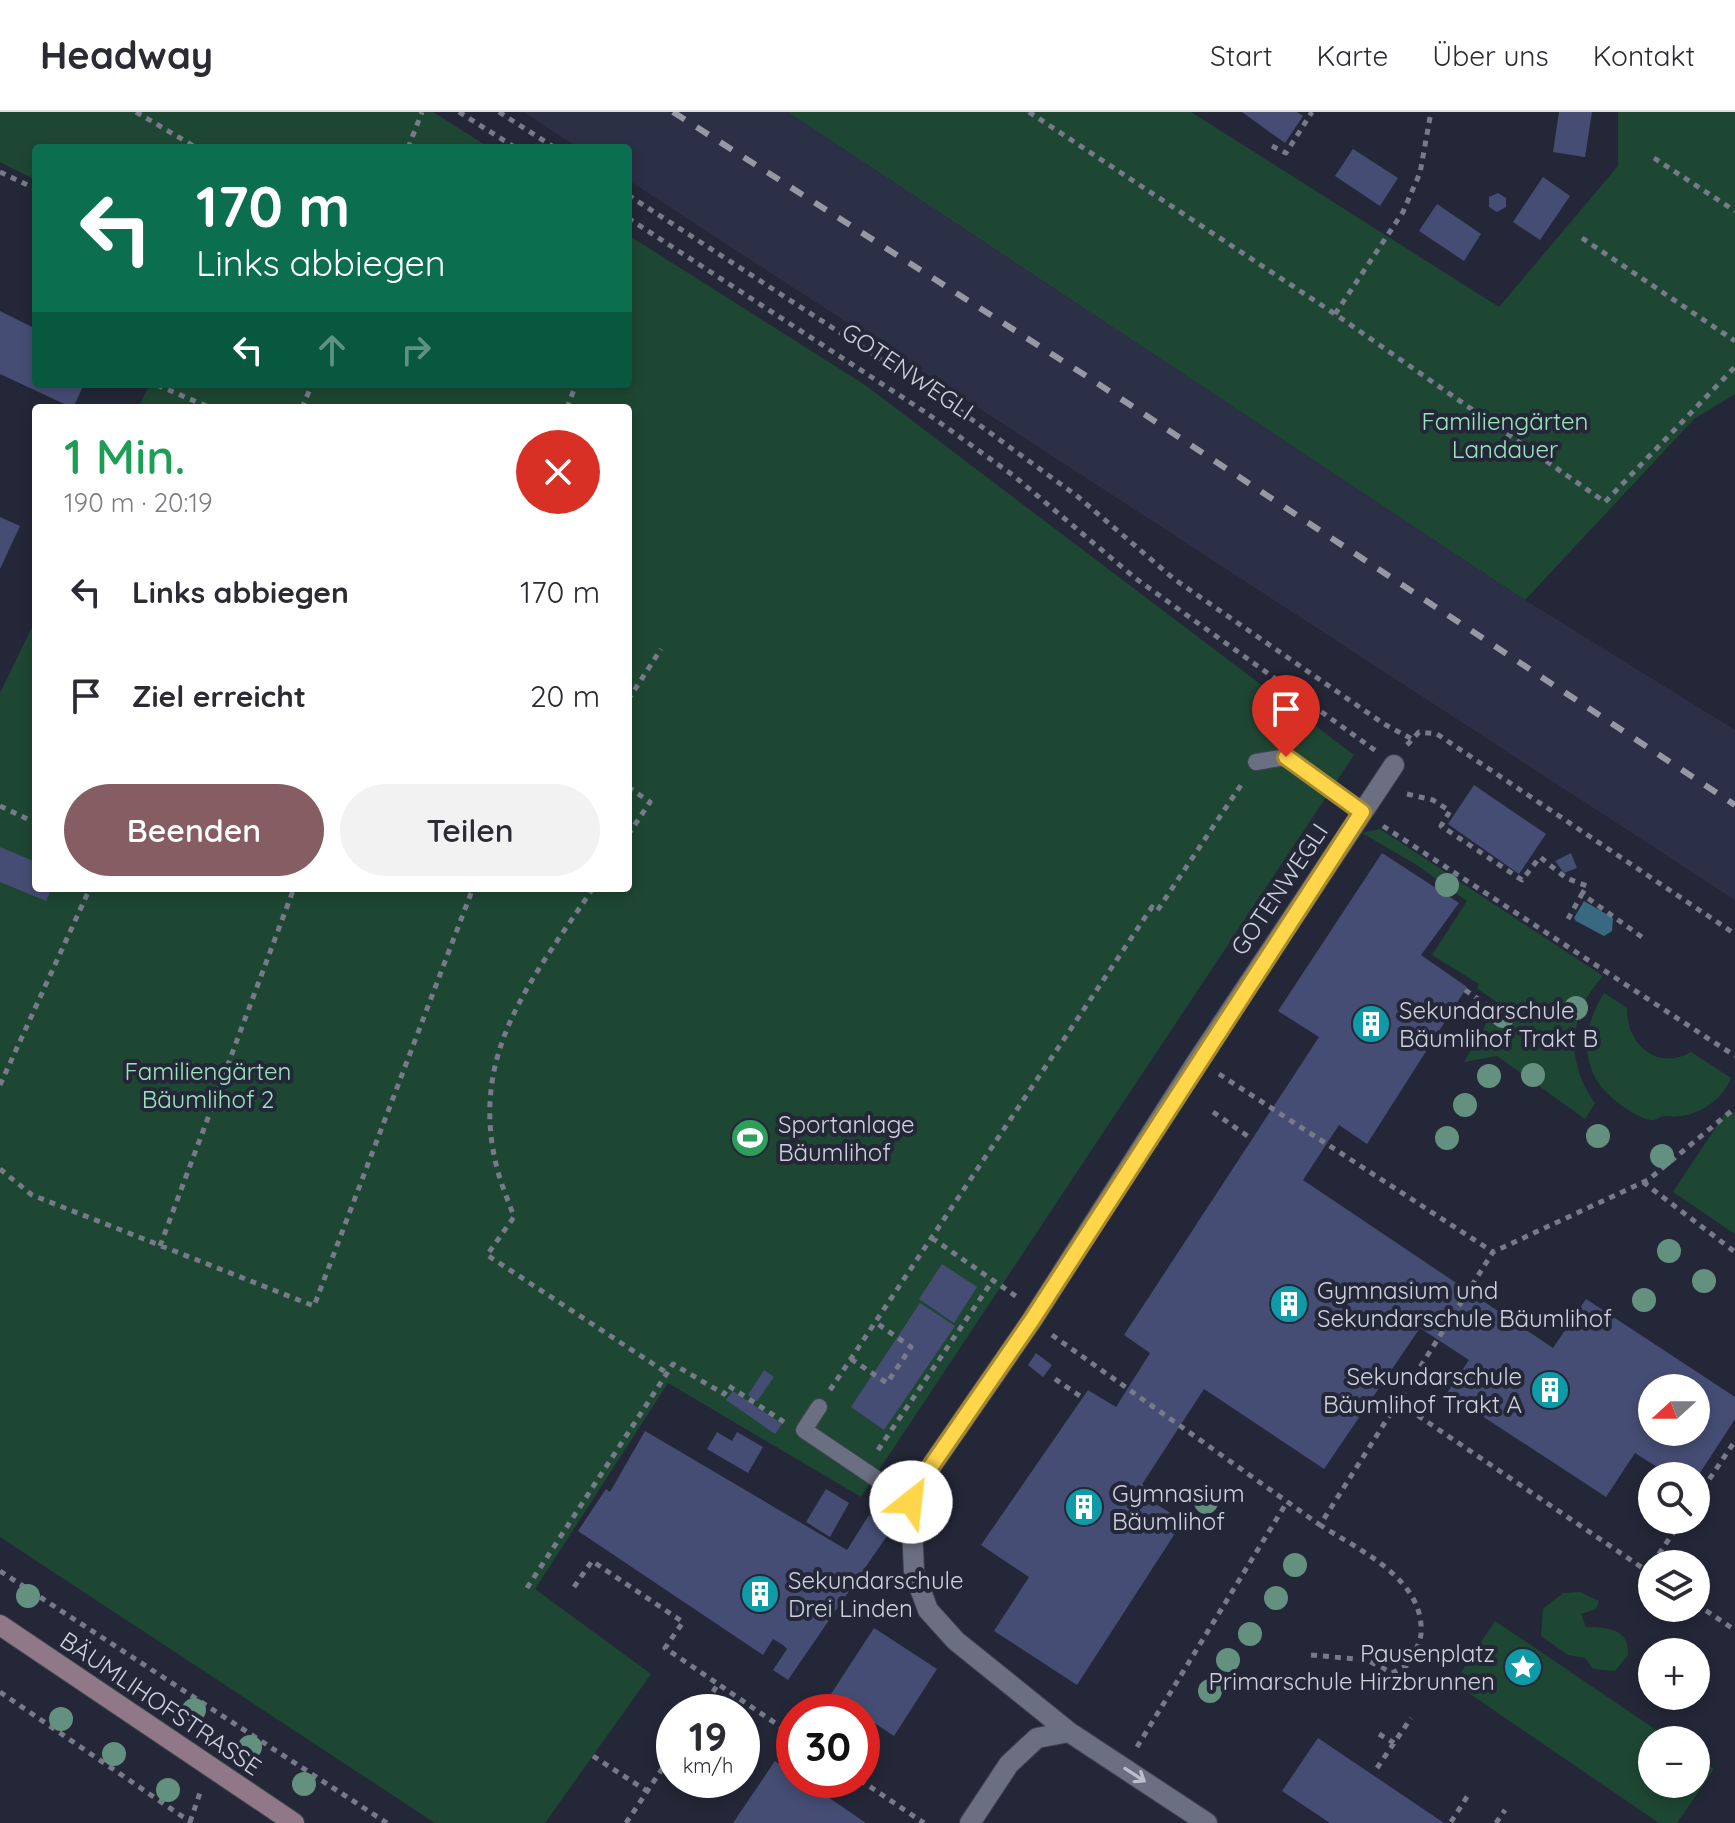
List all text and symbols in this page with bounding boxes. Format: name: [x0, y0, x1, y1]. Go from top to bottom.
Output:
text: Headway: [40, 31, 213, 79]
text: Start: [1210, 38, 1272, 73]
text: Karte: [1316, 38, 1388, 73]
text: Über uns: [1432, 38, 1549, 73]
text: Kontakt: [1593, 38, 1695, 73]
text: 170 m: [196, 171, 350, 241]
icon: left: [64, 176, 168, 280]
text: Links abbiegen: [196, 240, 446, 285]
street label: GOTENWEGLI: [836, 316, 980, 426]
icon: left: [226, 328, 270, 372]
icon: ahead: [310, 328, 354, 372]
icon: right: [394, 328, 438, 372]
park label: Familiengärten Landauer: [1422, 406, 1588, 464]
text: 1 Min.: [64, 426, 185, 486]
button: close: [516, 430, 600, 514]
text: 190 m · 20:19: [64, 486, 213, 519]
icon: left: [64, 570, 108, 614]
text: Links abbiegen: [132, 573, 349, 611]
text: 170 m: [520, 573, 600, 611]
icon: arrive: [64, 674, 108, 718]
pin: [1252, 675, 1320, 757]
text: Ziel erreicht: [132, 677, 306, 715]
text: 20 m: [530, 677, 600, 715]
icon: arrive: [1264, 687, 1308, 731]
button: Beenden: [64, 784, 324, 876]
button: Teilen: [340, 784, 600, 876]
street label: GOTENWEGLI: [1224, 817, 1334, 961]
place label: Sekundarschule Bäumlihof Trakt B: [1399, 995, 1598, 1053]
building icon: Sekundarschule Bäumlihof Trakt B: [1350, 1003, 1392, 1045]
park label: Familiengärten Bäumlihof 2: [125, 1056, 291, 1114]
place label: Sportanlage Bäumlihof: [778, 1109, 914, 1167]
sports icon: Sportanlage Bäumlihof: [729, 1117, 771, 1159]
place label: Gymnasium und Sekundarschule Bäumlihof: [1317, 1275, 1612, 1333]
building icon: Gymnasium und Sekundarschule Bäumlihof: [1268, 1283, 1310, 1325]
place label: Sekundarschule Bäumlihof Trakt A: [1323, 1361, 1522, 1419]
building icon: Sekundarschule Bäumlihof Trakt A: [1529, 1369, 1571, 1411]
north arrow: [1638, 1374, 1710, 1446]
map controls: [1638, 1374, 1710, 1798]
position arrow: [869, 1460, 953, 1544]
button: search: [1638, 1462, 1710, 1534]
place label: Gymnasium Bäumlihof: [1112, 1478, 1245, 1536]
building icon: Gymnasium Bäumlihof: [1063, 1486, 1105, 1528]
button: layers: [1638, 1550, 1710, 1622]
place label: Sekundarschule Drei Linden: [788, 1565, 963, 1623]
building icon: Sekundarschule Drei Linden: [739, 1573, 781, 1615]
street label: BÄUMLIHOFSTRASSE: [55, 1625, 267, 1781]
place label: Pausenplatz Primarschule Hirzbrunnen: [1209, 1638, 1495, 1696]
button: +: [1638, 1638, 1710, 1710]
place icon: Pausenplatz Primarschule Hirzbrunnen: [1502, 1646, 1544, 1688]
speed limit sign: 30: [776, 1694, 880, 1798]
text: 19: [689, 1711, 727, 1761]
button: −: [1638, 1726, 1710, 1798]
text: km/h: [683, 1753, 733, 1778]
one-way arrow: [1123, 1767, 1145, 1783]

